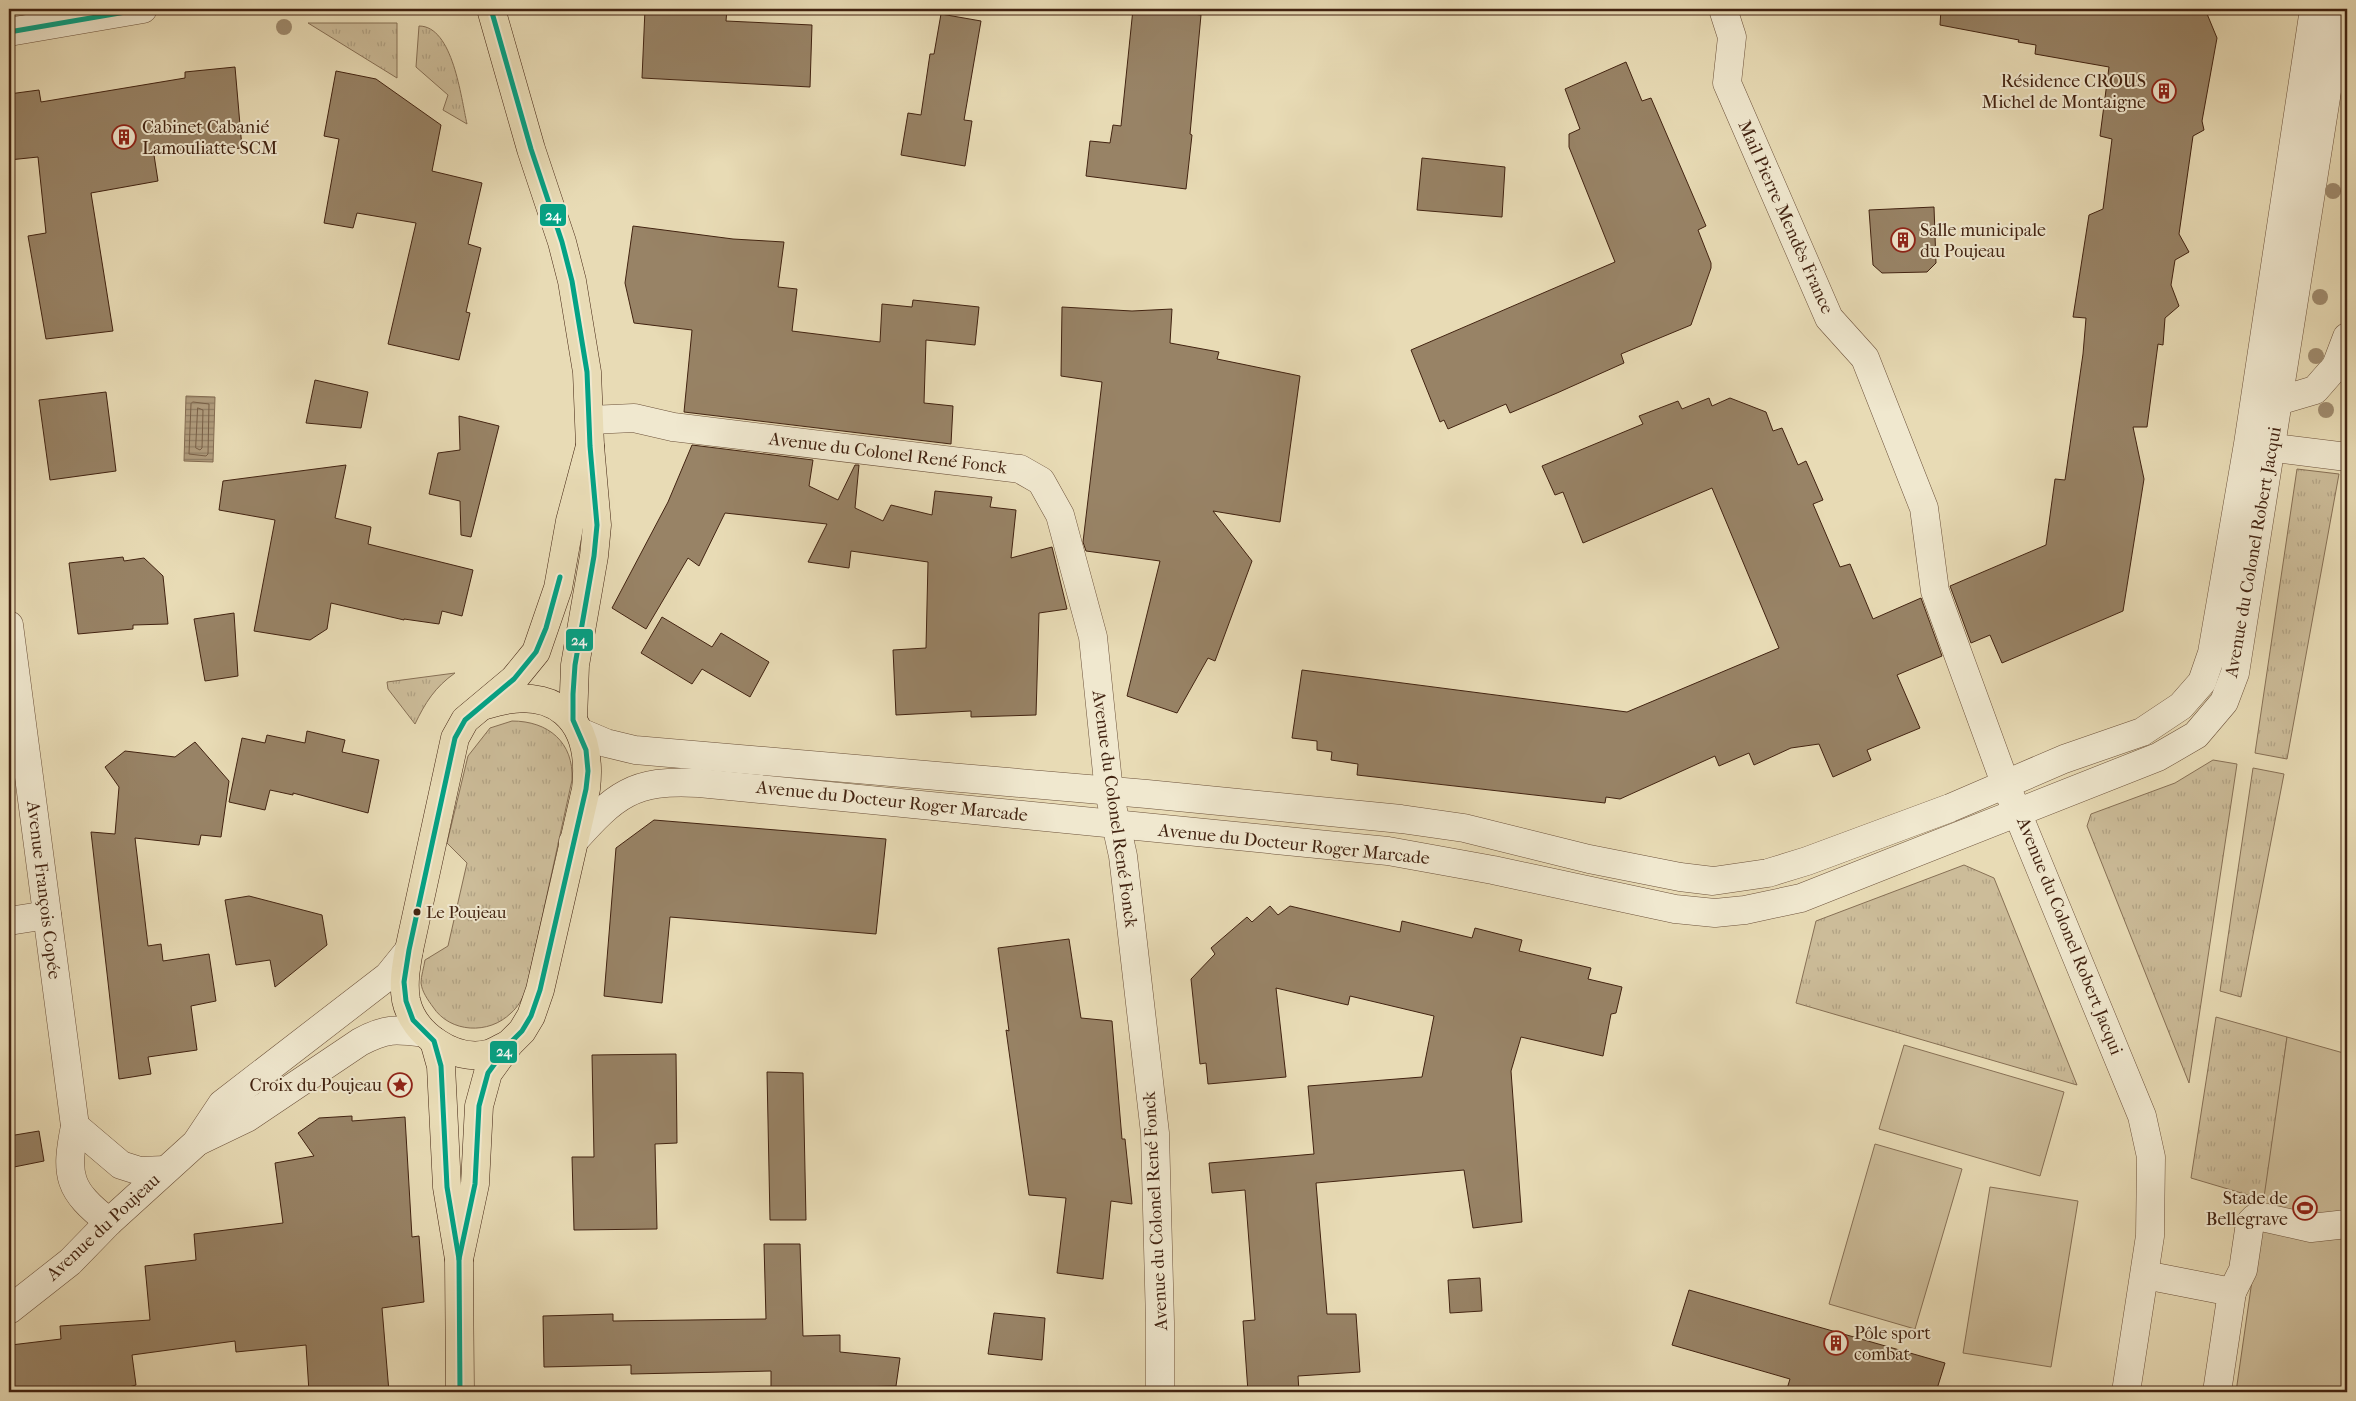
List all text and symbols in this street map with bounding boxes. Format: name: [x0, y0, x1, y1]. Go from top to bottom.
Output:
place label: Résidence CROUS Michel de Montaigne: [1982, 71, 2146, 113]
building icon: Résidence CROUS Michel de Montaigne: [2151, 78, 2177, 104]
place label: Cabinet Cabanié Lamouliatte SCM: [142, 117, 277, 159]
street label: Mail Pierre Mendès France: [1733, 117, 1838, 317]
building icon: Cabinet Cabanié Lamouliatte SCM: [111, 124, 137, 150]
line badge: 24: [539, 203, 567, 227]
text: 24: [545, 207, 561, 224]
place label: Salle municipale du Poujeau: [1920, 220, 2046, 262]
building icon: Salle municipale du Poujeau: [1890, 227, 1916, 253]
street label: Avenue du Colonel Robert Jacqui: [2221, 424, 2286, 680]
street label: Avenue du Colonel René Fonck: [767, 428, 1009, 479]
line badge: 24: [565, 628, 594, 652]
text: 24: [571, 632, 587, 649]
street label: Avenue du Colonel René Fonck: [1087, 688, 1142, 930]
street label: Avenue du Docteur Roger Marcade: [754, 777, 1029, 826]
street label: Avenue François Copée: [22, 799, 65, 981]
street label: Avenue du Colonel Robert Jacqui: [2012, 813, 2127, 1059]
street label: Avenue du Docteur Roger Marcade: [1156, 820, 1431, 869]
place label: Le Poujeau: [426, 902, 507, 922]
marker: Le Poujeau: [412, 907, 422, 917]
line badge: 24: [489, 1040, 518, 1064]
text: 24: [496, 1043, 512, 1060]
place icon: Croix du Poujeau: [387, 1072, 413, 1098]
place label: Croix du Poujeau: [250, 1075, 382, 1096]
street label: Avenue du Colonel René Fonck: [1139, 1090, 1172, 1332]
street label: Avenue du Poujeau: [42, 1169, 164, 1286]
place label: Stade de Bellegrave: [2206, 1188, 2288, 1230]
sports icon: Stade de Bellegrave: [2292, 1195, 2318, 1221]
place label: Pôle sport combat: [1854, 1323, 1931, 1365]
building icon: Pôle sport combat: [1823, 1330, 1849, 1356]

